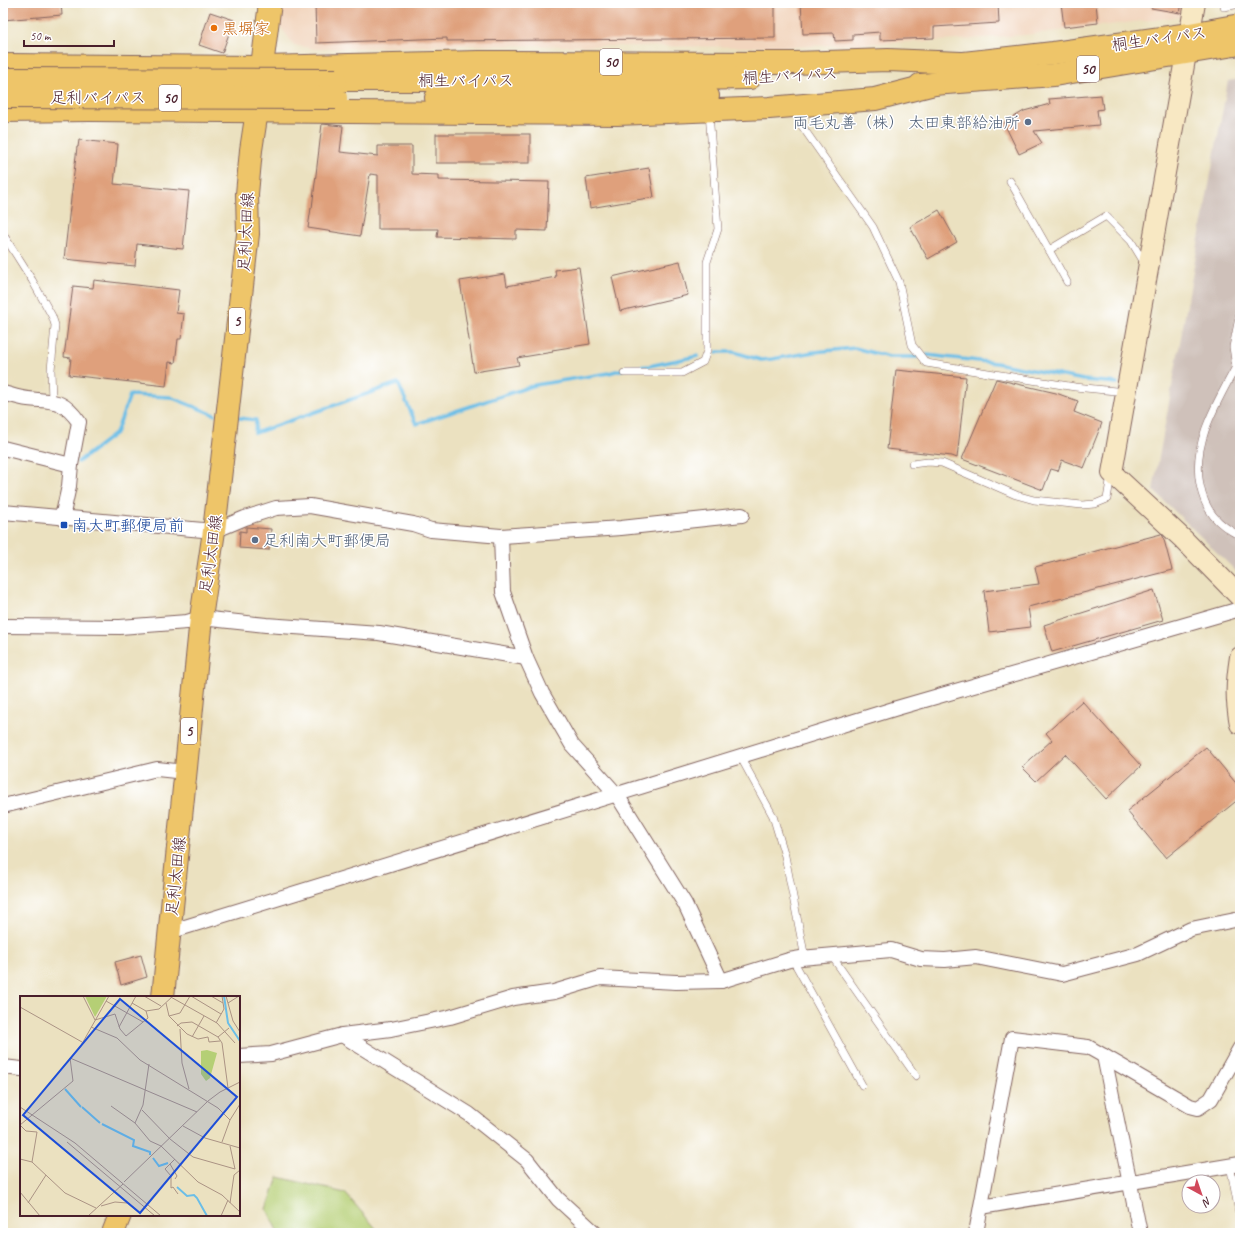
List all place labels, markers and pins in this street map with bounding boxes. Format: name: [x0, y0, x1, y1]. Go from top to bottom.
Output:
place label: 黒塀家: [222, 19, 270, 39]
marker: 黒塀家: [209, 23, 219, 33]
place label: 両毛丸善（株） 太田東部給油所: [792, 113, 1020, 133]
marker: 両毛丸善（株） 太田東部給油所: [1023, 117, 1033, 127]
place label: 南大町郵便局前: [72, 516, 184, 536]
marker: 南大町郵便局前: [59, 520, 69, 530]
place label: 足利南大町郵便局: [263, 531, 391, 551]
marker: 足利南大町郵便局: [250, 535, 260, 545]

